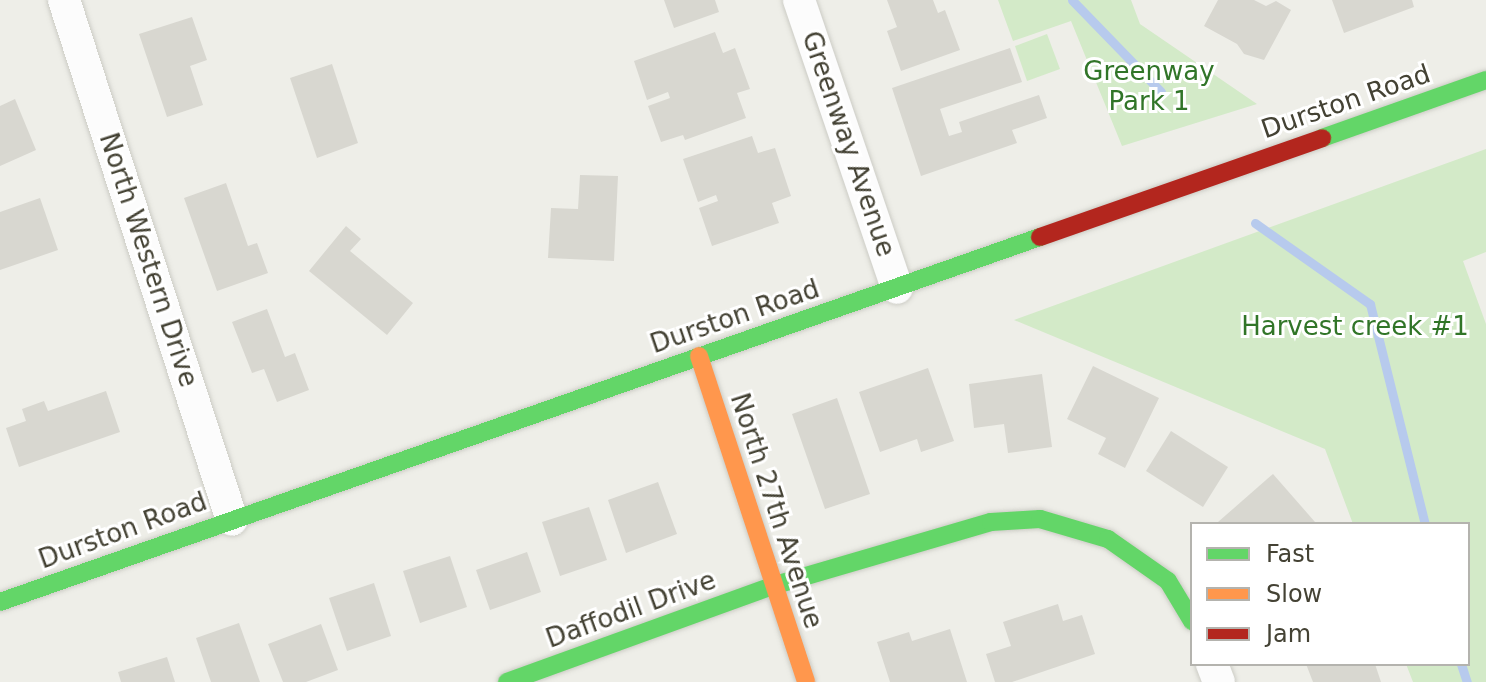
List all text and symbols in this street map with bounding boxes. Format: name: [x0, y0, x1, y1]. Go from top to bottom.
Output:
street label: Greenway Avenue: [795, 27, 901, 261]
park label: Greenway Park 1: [1083, 56, 1215, 118]
street label: Durston Road: [1257, 58, 1435, 146]
street label: North Western Drive: [92, 129, 204, 391]
street label: Durston Road: [646, 273, 824, 361]
park label: Harvest creek #1: [1241, 311, 1469, 343]
street label: North 27th Avenue: [723, 389, 829, 633]
street label: Durston Road: [35, 486, 211, 576]
legend: [1190, 522, 1470, 666]
text: Fast: [1266, 540, 1314, 568]
street label: Daffodil Drive: [542, 565, 720, 655]
text: Slow: [1266, 580, 1322, 608]
text: Jam: [1266, 620, 1311, 648]

